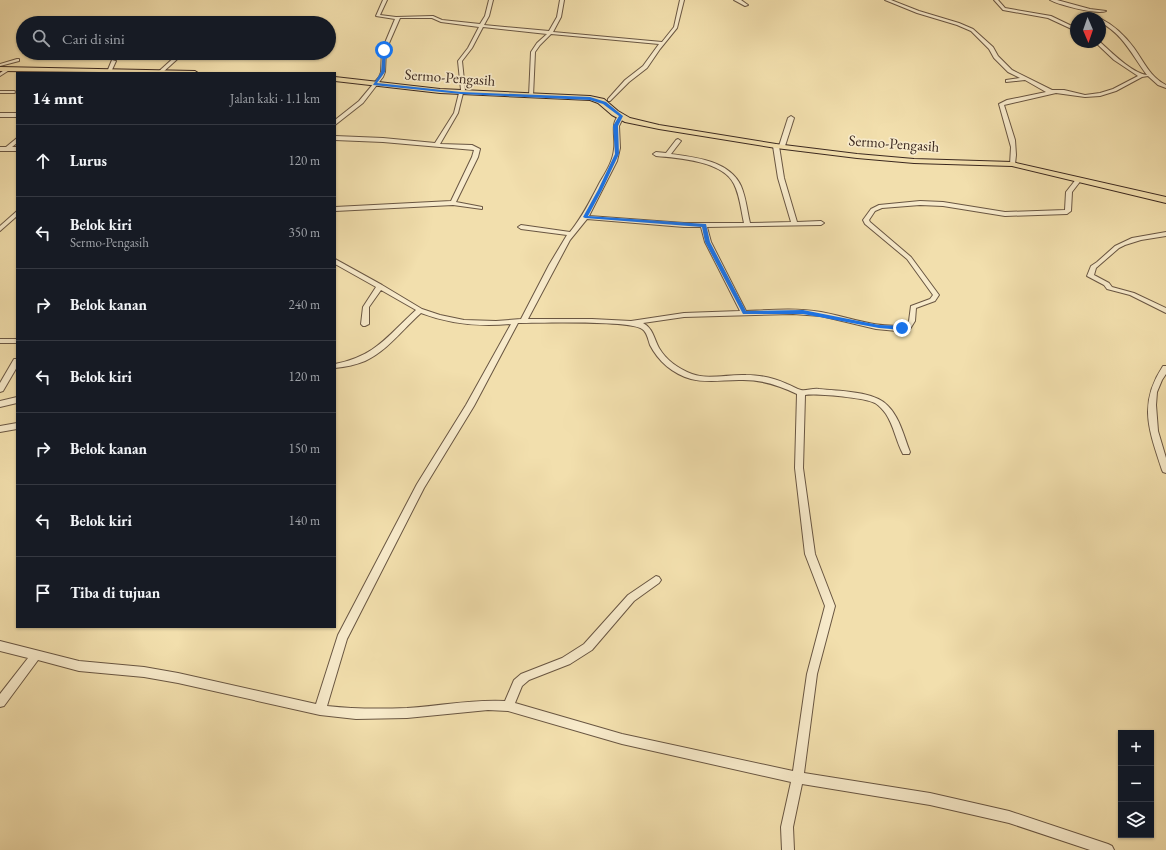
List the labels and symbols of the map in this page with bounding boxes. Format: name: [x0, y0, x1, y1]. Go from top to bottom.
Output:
north arrow: [1070, 12, 1106, 48]
route start: [375, 41, 393, 59]
street label: Sermo-Pengasih: [404, 64, 496, 90]
street label: Sermo-Pengasih: [848, 130, 940, 156]
route end: [893, 319, 911, 337]

